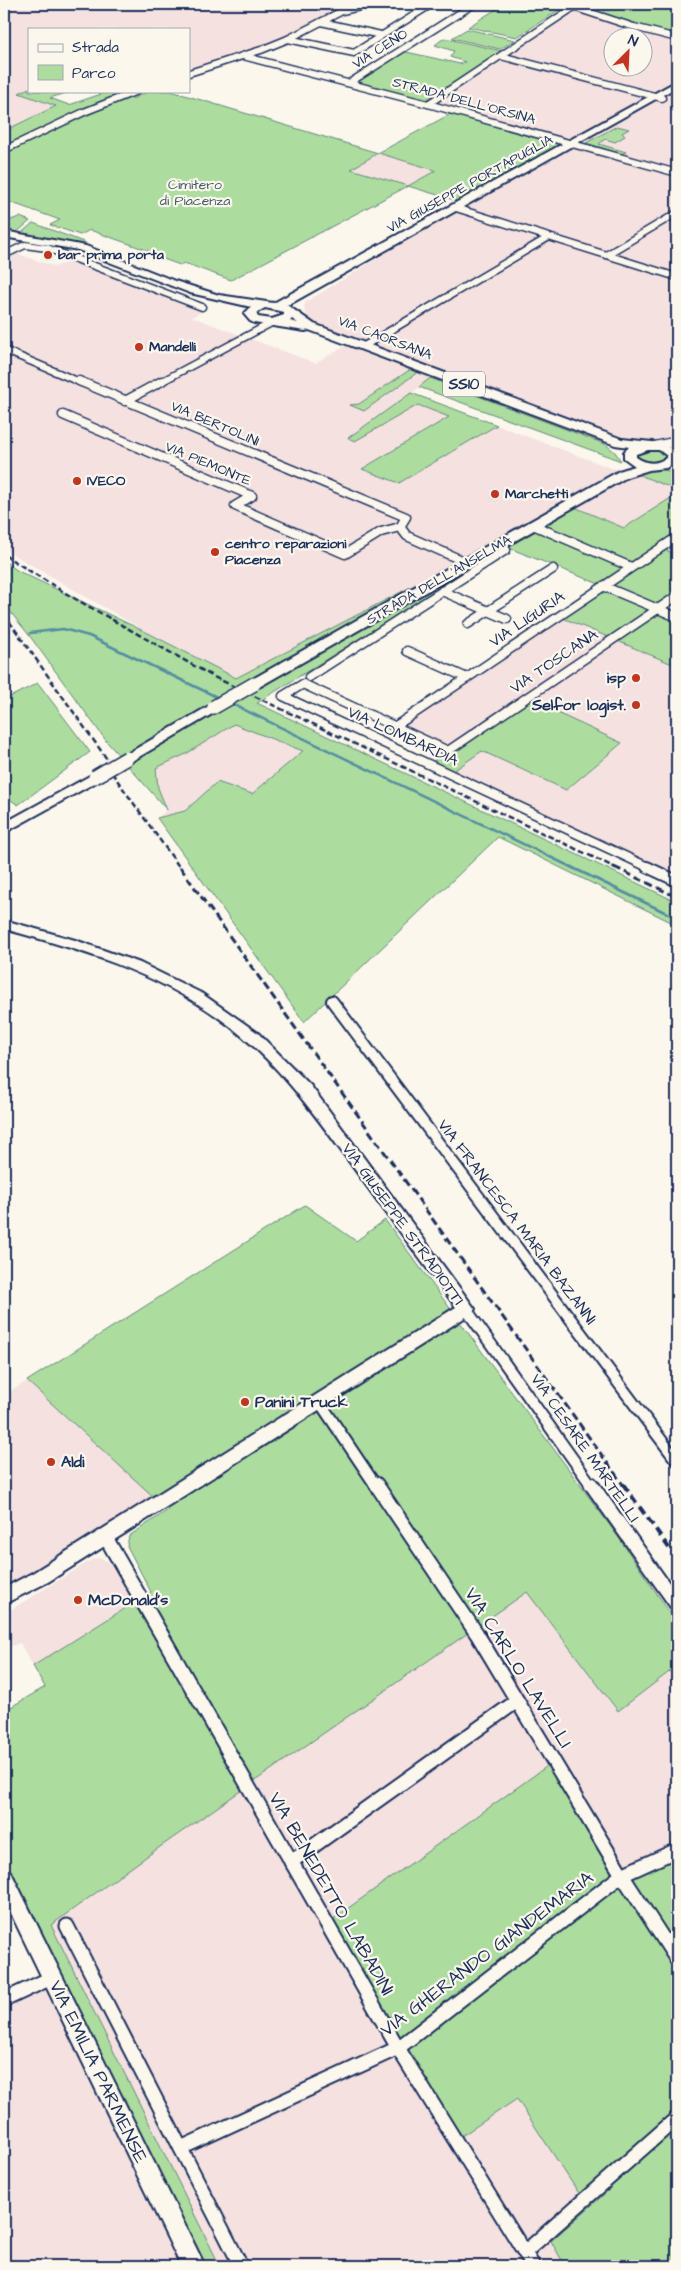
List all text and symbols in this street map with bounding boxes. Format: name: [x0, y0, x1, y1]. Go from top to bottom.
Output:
street label: VIA CENO: [348, 24, 412, 74]
legend: [28, 28, 190, 92]
north arrow: [604, 28, 654, 78]
text: N: [625, 30, 641, 52]
text: Strada: [72, 37, 119, 58]
text: Parco: [72, 63, 116, 84]
street label: STRADA DELL'ORSINA: [390, 72, 538, 130]
street label: VIA GIUSEPPE PORTAPUGLIA: [383, 130, 557, 238]
park label: Cimitero di Piacenza: [160, 175, 230, 211]
place label: bar prima porta: [58, 245, 165, 265]
marker: bar prima porta: [42, 249, 54, 261]
street label: VIA CAORSANA: [335, 311, 435, 365]
place label: Mandelli: [149, 337, 197, 357]
marker: Mandelli: [133, 341, 145, 353]
road number: SS10: [443, 372, 485, 396]
street label: VIA BERTOLINI: [168, 396, 262, 452]
street label: VIA PIEMONTE: [162, 437, 255, 491]
place label: IVECO: [87, 471, 126, 491]
marker: IVECO: [71, 475, 83, 487]
place label: Marchetti: [505, 484, 569, 504]
marker: Marchetti: [489, 488, 501, 500]
street label: STRADA DELL'ANSELMA: [363, 530, 515, 630]
place label: centro reparazioni Piacenza: [225, 534, 347, 570]
marker: centro reparazioni Piacenza: [209, 546, 221, 558]
street label: VIA LIGURIA: [485, 586, 569, 652]
street label: VIA TOSCANA: [506, 623, 602, 699]
place label: isp: [607, 667, 626, 689]
marker: isp: [630, 672, 642, 684]
place label: Selfor logist.: [531, 694, 626, 718]
marker: Selfor logist.: [630, 699, 642, 711]
street label: VIA LOMBARDIA: [344, 701, 462, 771]
street label: VIA FRANCESCA MARIA BAZANNI: [432, 1115, 602, 1329]
street label: VIA GIUSEPPE STRADIOTTI: [337, 1138, 469, 1310]
street label: VIA CESARE MARTELLI: [525, 1369, 645, 1527]
place label: Panini Truck: [255, 1391, 348, 1413]
marker: Panini Truck: [239, 1396, 251, 1408]
place label: Aldi: [61, 1451, 85, 1473]
marker: Aldi: [45, 1456, 57, 1468]
street label: VIA CARLO LAVELLI: [458, 1582, 578, 1754]
place label: McDonald's: [88, 1589, 168, 1611]
marker: McDonald's: [72, 1594, 84, 1606]
street label: VIA BENEDETTO LABADINI: [262, 1787, 400, 2001]
street label: VIA GHERANDO GIANDEMARIA: [375, 1865, 599, 2043]
street label: VIA EMILIA PARMENSE: [42, 1976, 154, 2168]

